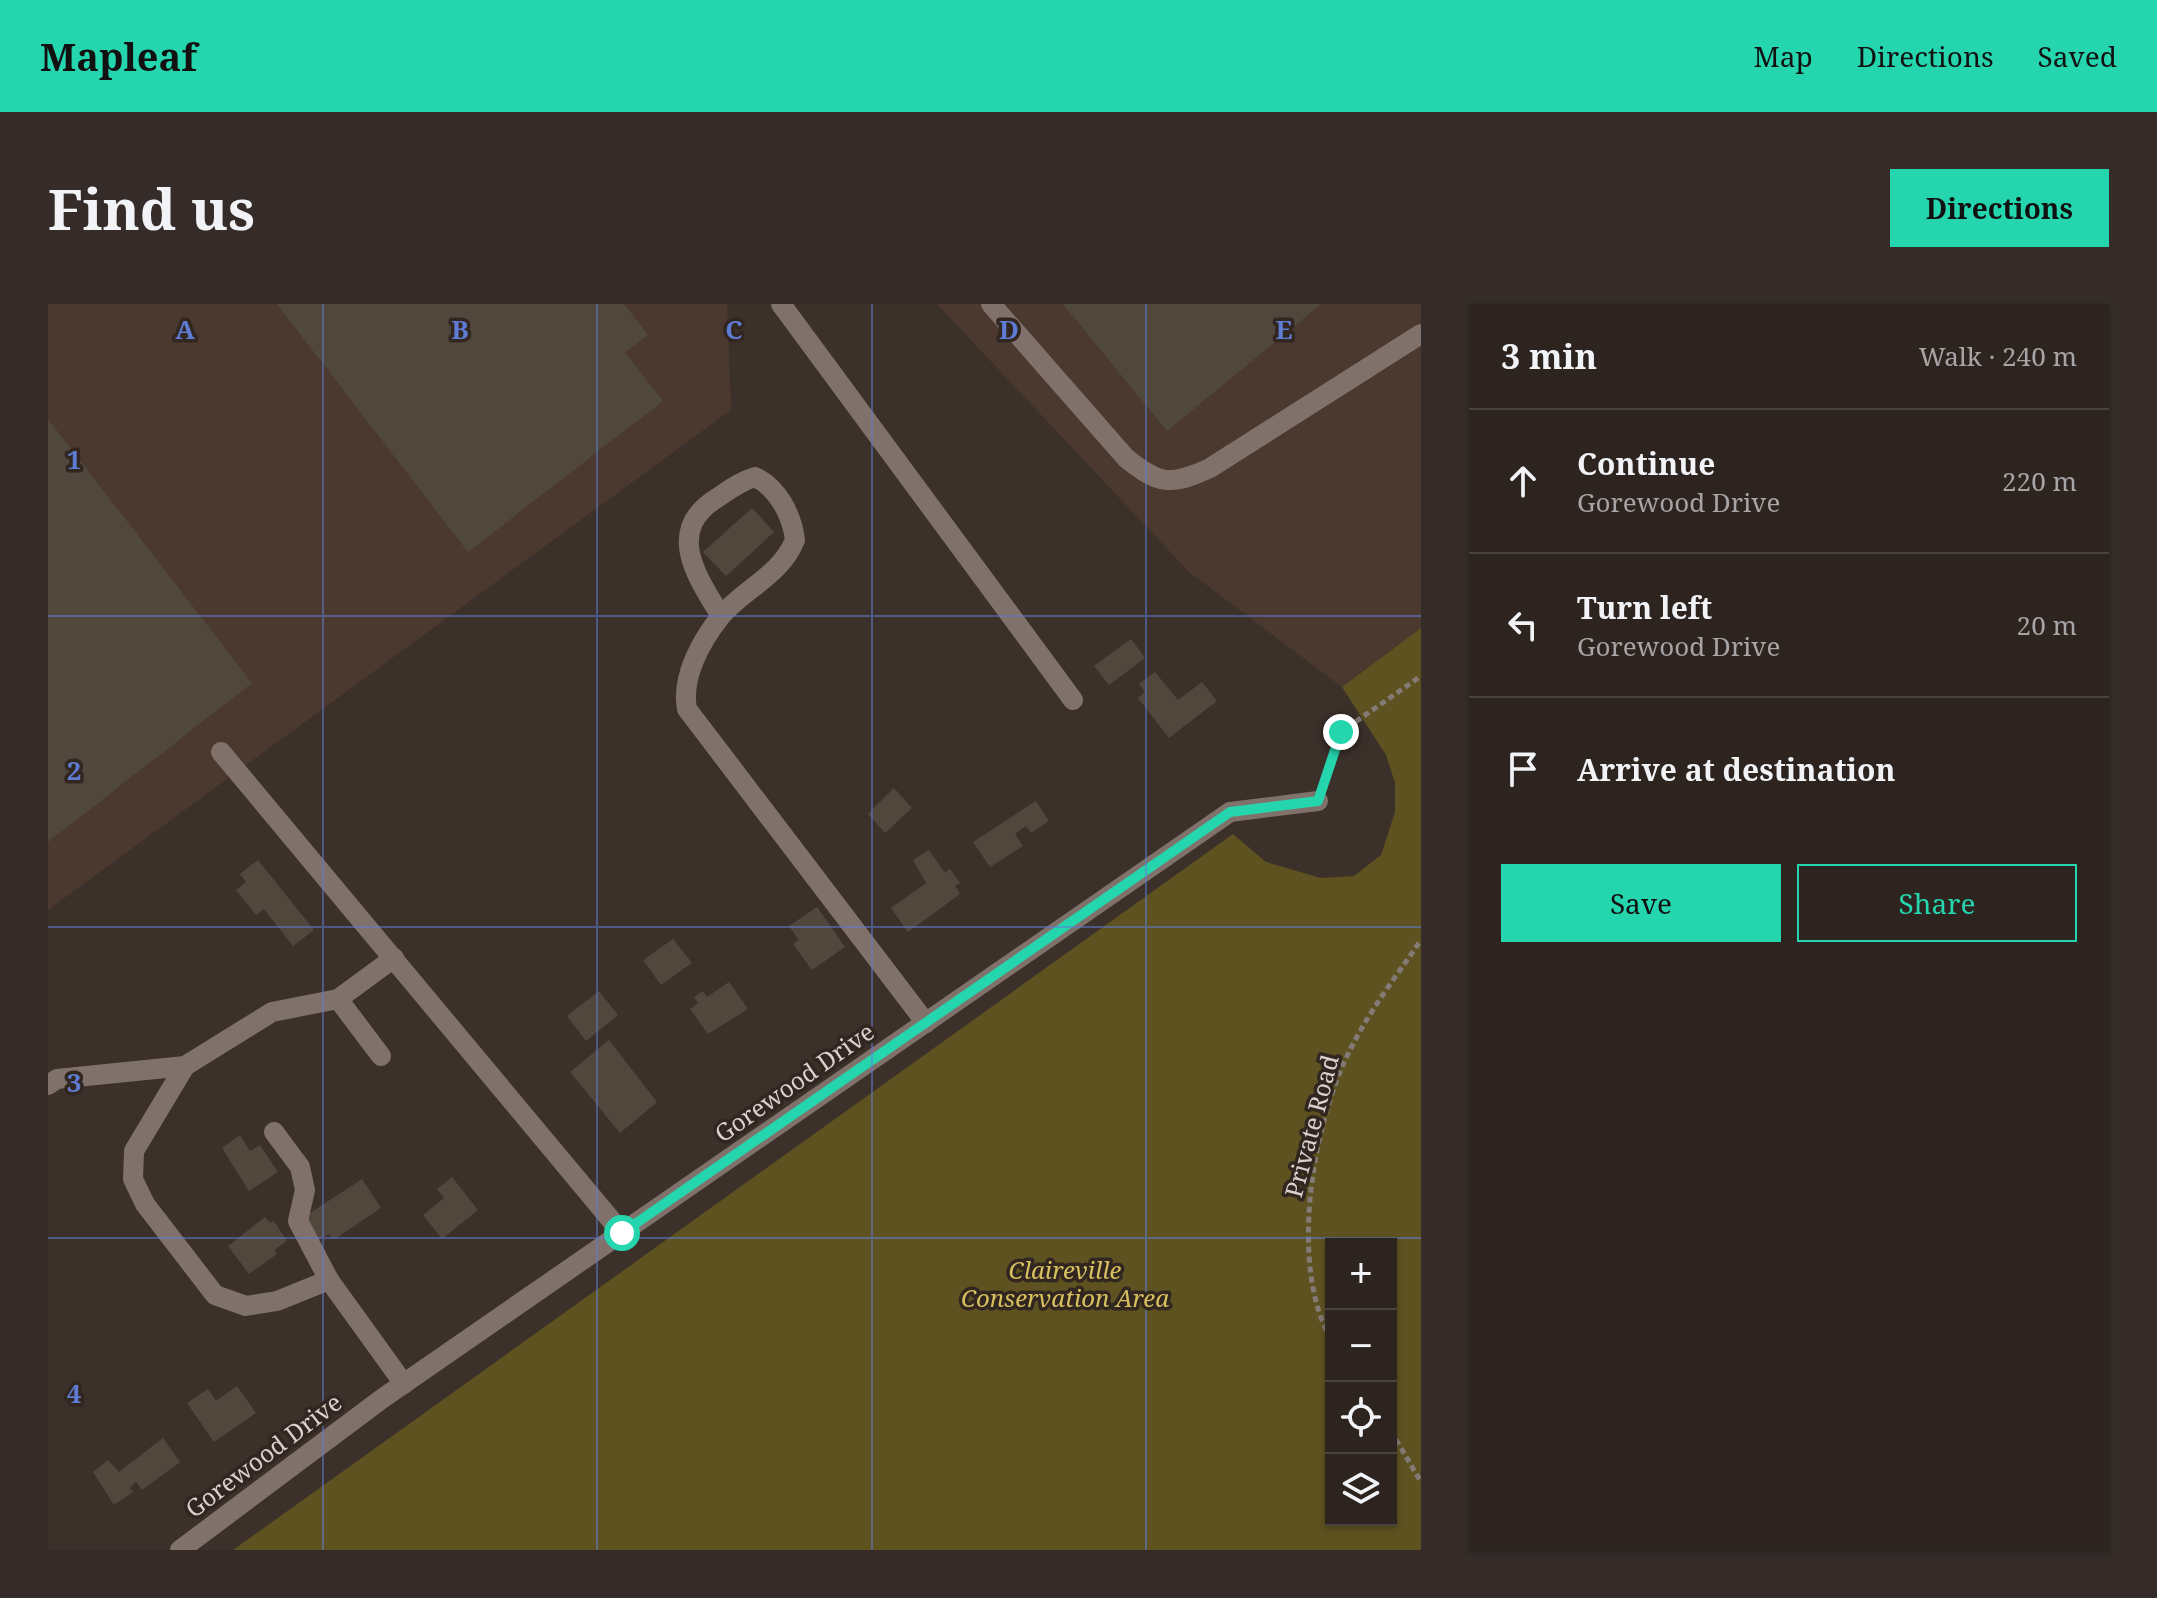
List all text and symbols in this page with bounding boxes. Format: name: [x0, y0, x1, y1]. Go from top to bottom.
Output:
text: Mapleaf: [40, 30, 197, 82]
text: Map: [1753, 37, 1813, 75]
text: Directions: [1857, 37, 1994, 75]
text: Saved: [2038, 37, 2117, 75]
button: Directions: [1890, 169, 2109, 247]
text: Find us: [48, 170, 255, 246]
text: A: [175, 311, 195, 347]
text: B: [451, 311, 469, 347]
text: C: [725, 311, 743, 347]
text: D: [999, 311, 1019, 347]
text: E: [1276, 311, 1293, 347]
text: 3 min: [1501, 333, 1597, 379]
text: Walk · 240 m: [1919, 338, 2077, 374]
text: 1: [67, 441, 81, 477]
text: Continue: [1577, 443, 1715, 484]
icon: ahead: [1501, 459, 1545, 503]
text: 220 m: [2002, 463, 2077, 499]
text: Gorewood Drive: [1577, 484, 1780, 520]
text: Turn left: [1577, 587, 1712, 628]
icon: left: [1501, 603, 1545, 647]
text: 20 m: [2017, 607, 2077, 643]
text: Gorewood Drive: [1577, 628, 1780, 664]
route end: [1323, 714, 1359, 750]
icon: arrive: [1501, 747, 1545, 791]
text: Arrive at destination: [1577, 749, 1896, 790]
text: 2: [67, 752, 81, 788]
button: Save: [1501, 864, 1781, 942]
button: Share: [1797, 864, 2077, 942]
street label: Gorewood Drive: [708, 1015, 880, 1149]
street label: Private Road: [1276, 1051, 1346, 1201]
text: 3: [67, 1064, 81, 1100]
route start: [604, 1215, 640, 1251]
map controls: [1325, 1238, 1397, 1526]
button: +: [1325, 1238, 1397, 1310]
park label: Claireville Conservation Area: [961, 1253, 1169, 1314]
button: −: [1325, 1310, 1397, 1382]
text: 4: [67, 1375, 82, 1411]
button: locate: [1325, 1382, 1397, 1454]
street label: Gorewood Drive: [178, 1385, 348, 1525]
button: layers: [1325, 1454, 1397, 1526]

